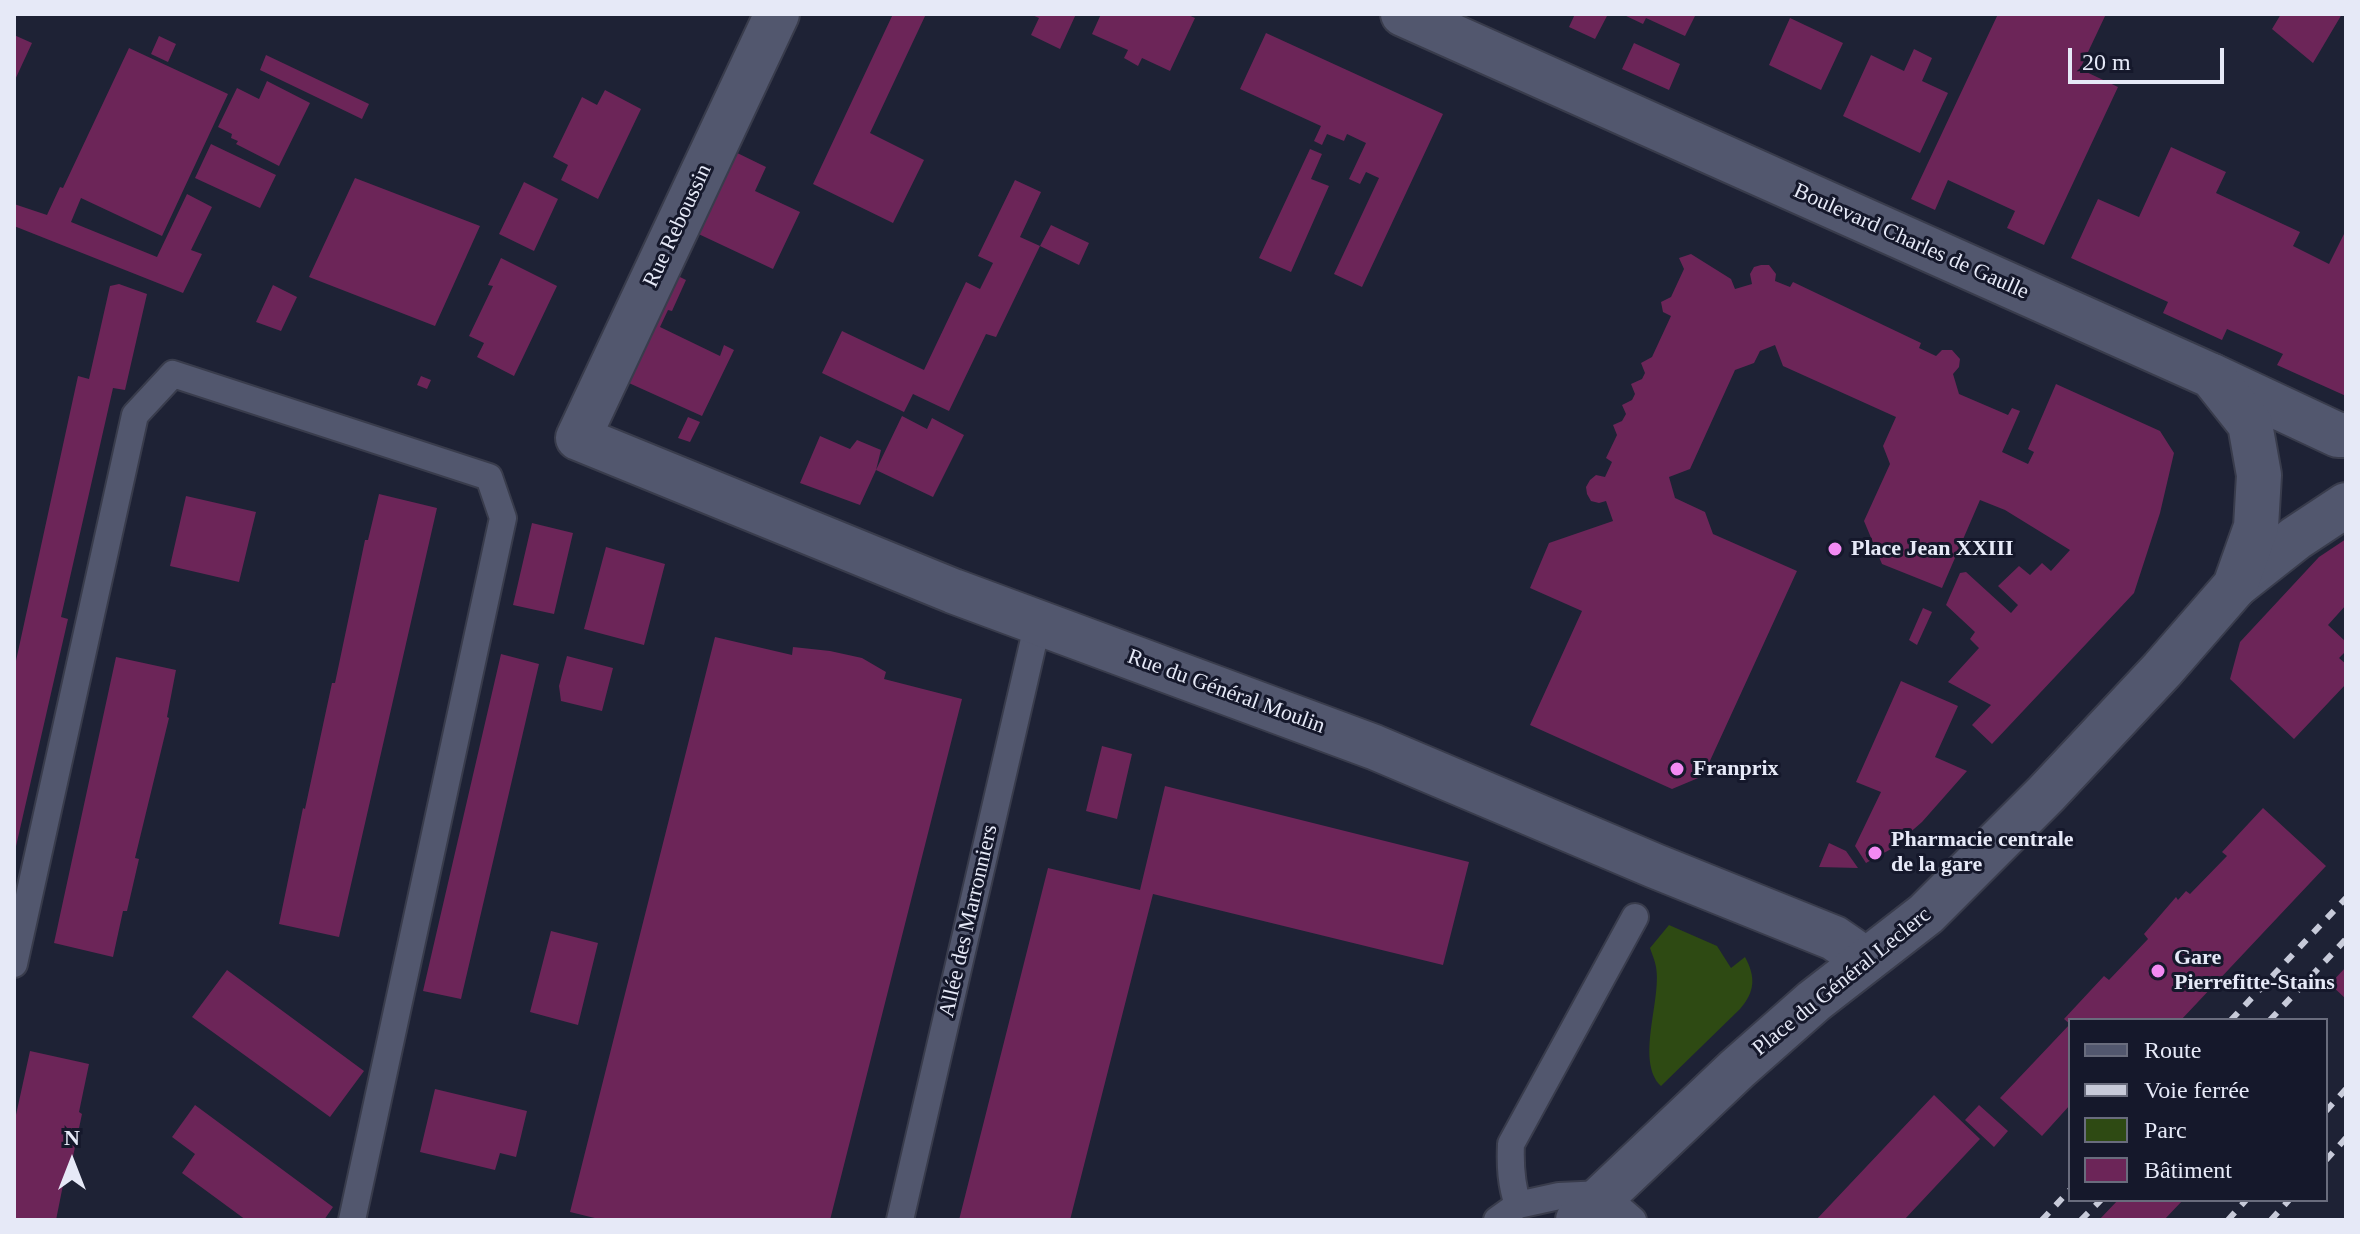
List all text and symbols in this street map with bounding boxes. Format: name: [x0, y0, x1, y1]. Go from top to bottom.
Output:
scale bar: [2072, 32, 2228, 82]
text: 20 m: [2082, 49, 2131, 75]
street label: Rue Reboussin: [638, 160, 718, 292]
street label: Boulevard Charles de Gaulle: [1789, 178, 2033, 306]
place label: Place Jean XXIII: [1851, 536, 2014, 562]
marker: Place Jean XXIII: [1826, 540, 1844, 558]
street label: Rue du Général Moulin: [1124, 644, 1328, 740]
place label: Franprix: [1693, 756, 1779, 782]
marker: Franprix: [1668, 760, 1686, 778]
street label: Allée des Marronniers: [934, 822, 1004, 1020]
place label: Pharmacie centrale de la gare: [1891, 827, 2074, 878]
marker: Pharmacie centrale de la gare: [1866, 844, 1884, 862]
street label: Place du Général Leclerc: [1748, 902, 1936, 1062]
place label: Gare Pierrefitte-Stains: [2174, 945, 2335, 996]
marker: Gare Pierrefitte-Stains: [2149, 962, 2167, 980]
legend: [2068, 1018, 2328, 1202]
text: Route: [2144, 1037, 2201, 1063]
text: Voie ferrée: [2144, 1077, 2250, 1103]
text: Parc: [2144, 1117, 2187, 1143]
north arrow: [32, 1122, 112, 1202]
text: N: [64, 1125, 80, 1150]
text: Bâtiment: [2144, 1157, 2232, 1183]

